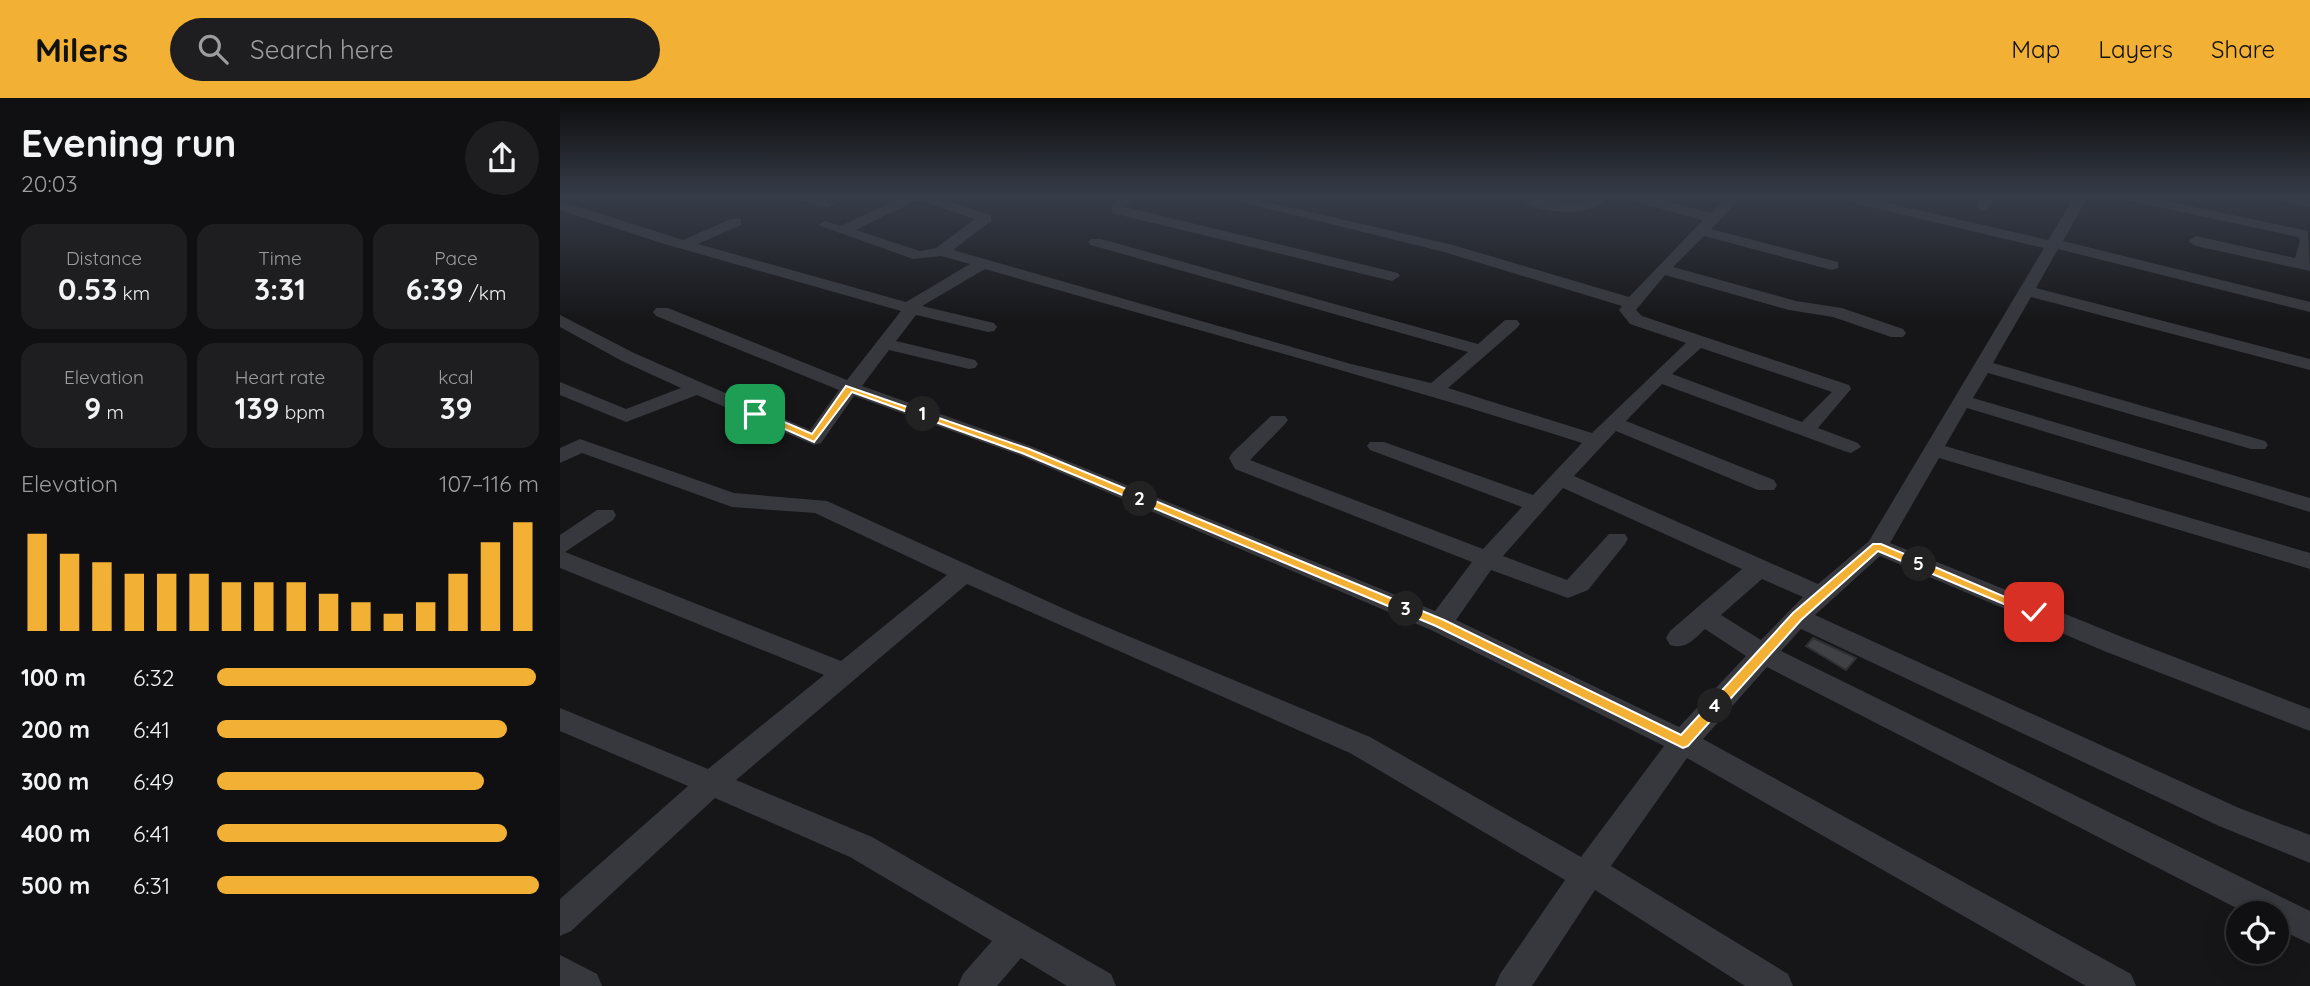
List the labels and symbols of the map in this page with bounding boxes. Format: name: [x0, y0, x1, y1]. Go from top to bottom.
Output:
pin: [725, 384, 785, 444]
pin: 1: [906, 396, 940, 432]
pin: 2: [1122, 482, 1158, 516]
pin: 5: [1902, 546, 1936, 582]
pin: [2004, 582, 2064, 642]
pin: 3: [1388, 592, 1424, 626]
pin: 4: [1698, 688, 1732, 724]

